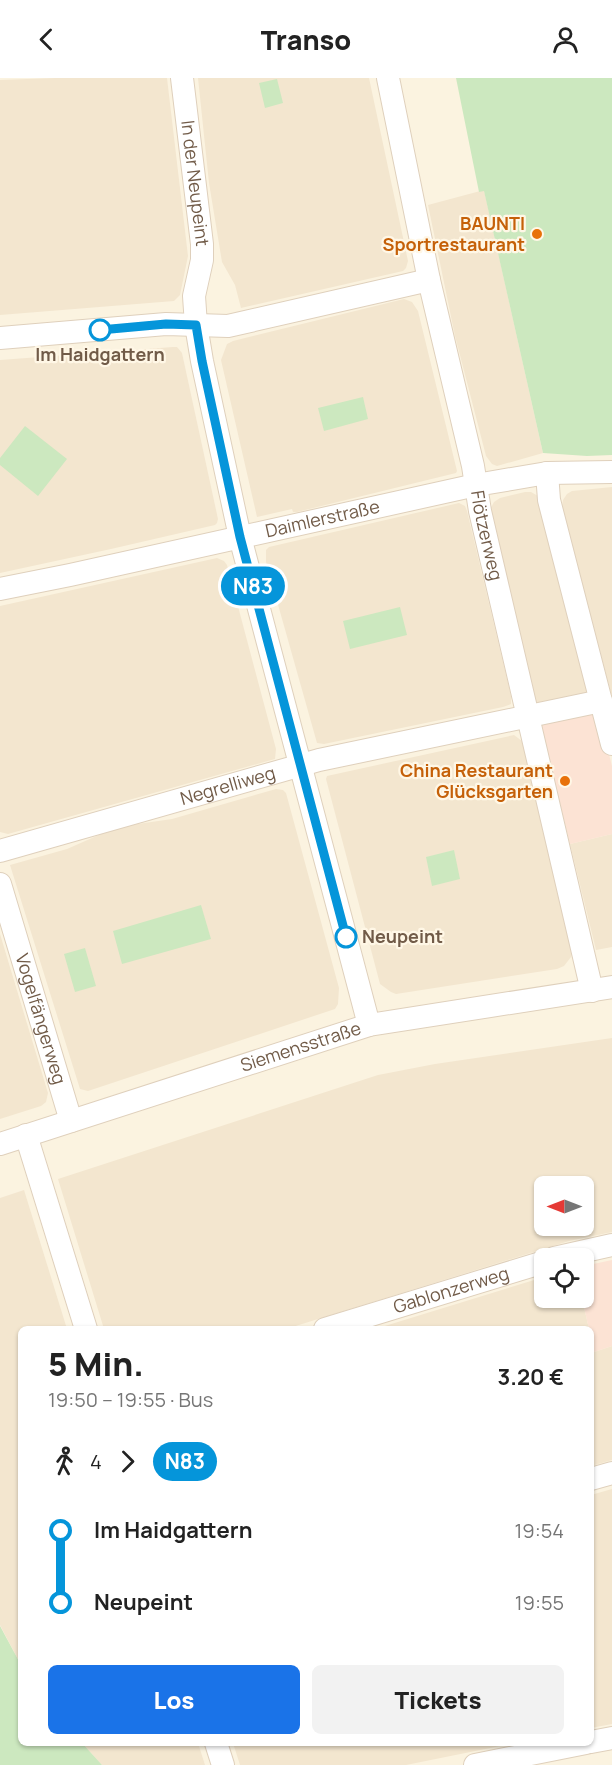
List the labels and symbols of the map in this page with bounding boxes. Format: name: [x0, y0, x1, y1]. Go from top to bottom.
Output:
street label: In der Neupeint: [176, 119, 215, 247]
place label: BAUNTI Sportrestaurant: [383, 211, 525, 256]
marker: BAUNTI Sportrestaurant: [530, 227, 544, 241]
marker: Im Haidgattern: [89, 319, 111, 341]
place label: Im Haidgattern: [35, 342, 165, 366]
street label: Flötzerweg: [466, 489, 509, 583]
street label: Daimlerstraße: [263, 494, 382, 542]
line badge: N83: [218, 566, 288, 606]
place label: China Restaurant Glücksgarten: [400, 758, 553, 803]
street label: Negrelliweg: [177, 760, 278, 810]
marker: China Restaurant Glücksgarten: [558, 774, 572, 788]
place label: Neupeint: [362, 924, 443, 948]
marker: Neupeint: [335, 926, 357, 948]
street label: Vogelfängerweg: [11, 951, 72, 1087]
street label: Siemensstraße: [237, 1015, 364, 1077]
north arrow: [534, 1176, 594, 1236]
street label: Gablonzerweg: [390, 1260, 512, 1318]

